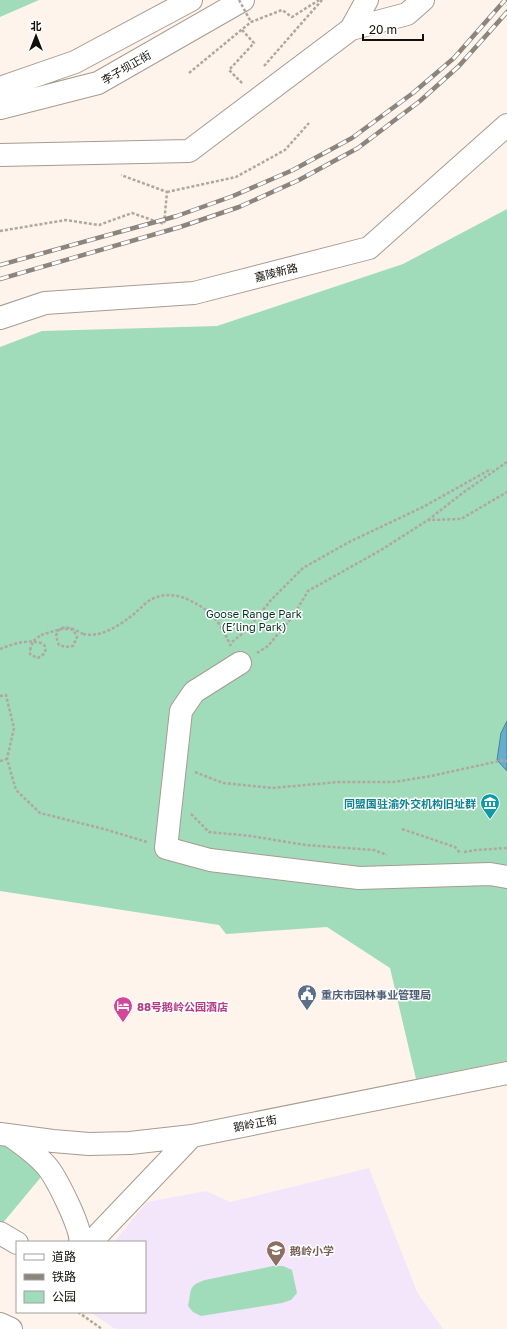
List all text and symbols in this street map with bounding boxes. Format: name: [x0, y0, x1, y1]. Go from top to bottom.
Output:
north arrow: [16, 16, 56, 56]
scale bar: [363, 16, 423, 42]
text: 北: [31, 19, 42, 32]
text: 20 m: [369, 22, 397, 37]
street label: 李子坝正街: [99, 48, 153, 86]
street label: 嘉陵新路: [253, 260, 299, 284]
park label: Goose Range Park (E’ling Park): [206, 607, 302, 633]
museum icon: 同盟国驻渝外交机构旧址群: [479, 792, 501, 820]
place label: 同盟国驻渝外交机构旧址群: [344, 797, 476, 810]
public building icon: 重庆市园林事业管理局: [296, 983, 318, 1011]
place label: 重庆市园林事业管理局: [321, 988, 431, 1001]
hotel icon: 88号鹅岭公园酒店: [112, 995, 134, 1023]
place label: 88号鹅岭公园酒店: [137, 1000, 228, 1013]
street label: 鹅岭正街: [232, 1112, 278, 1134]
school or university icon: 鹅岭小学: [265, 1239, 287, 1267]
legend: [16, 1241, 146, 1313]
place label: 鹅岭小学: [290, 1244, 334, 1257]
text: 道路: [52, 1249, 76, 1264]
text: 铁路: [52, 1269, 76, 1284]
text: 公园: [52, 1289, 76, 1304]

